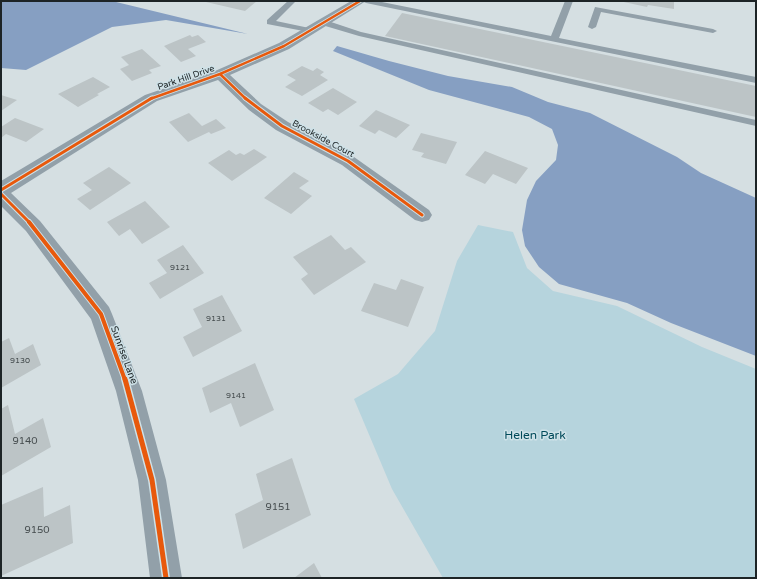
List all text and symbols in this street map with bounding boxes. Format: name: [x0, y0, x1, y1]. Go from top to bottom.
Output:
street label: Park Hill Drive: [156, 63, 216, 93]
street label: Brookside Court: [290, 118, 356, 160]
house number: 9121: [170, 263, 190, 272]
house number: 9131: [206, 314, 226, 323]
street label: Sunrise Lane: [108, 324, 140, 386]
house number: 9130: [10, 356, 30, 365]
house number: 9141: [226, 391, 246, 400]
park label: Helen Park: [504, 428, 566, 442]
house number: 9140: [12, 435, 38, 447]
house number: 9151: [265, 501, 291, 513]
house number: 9150: [24, 524, 50, 536]

